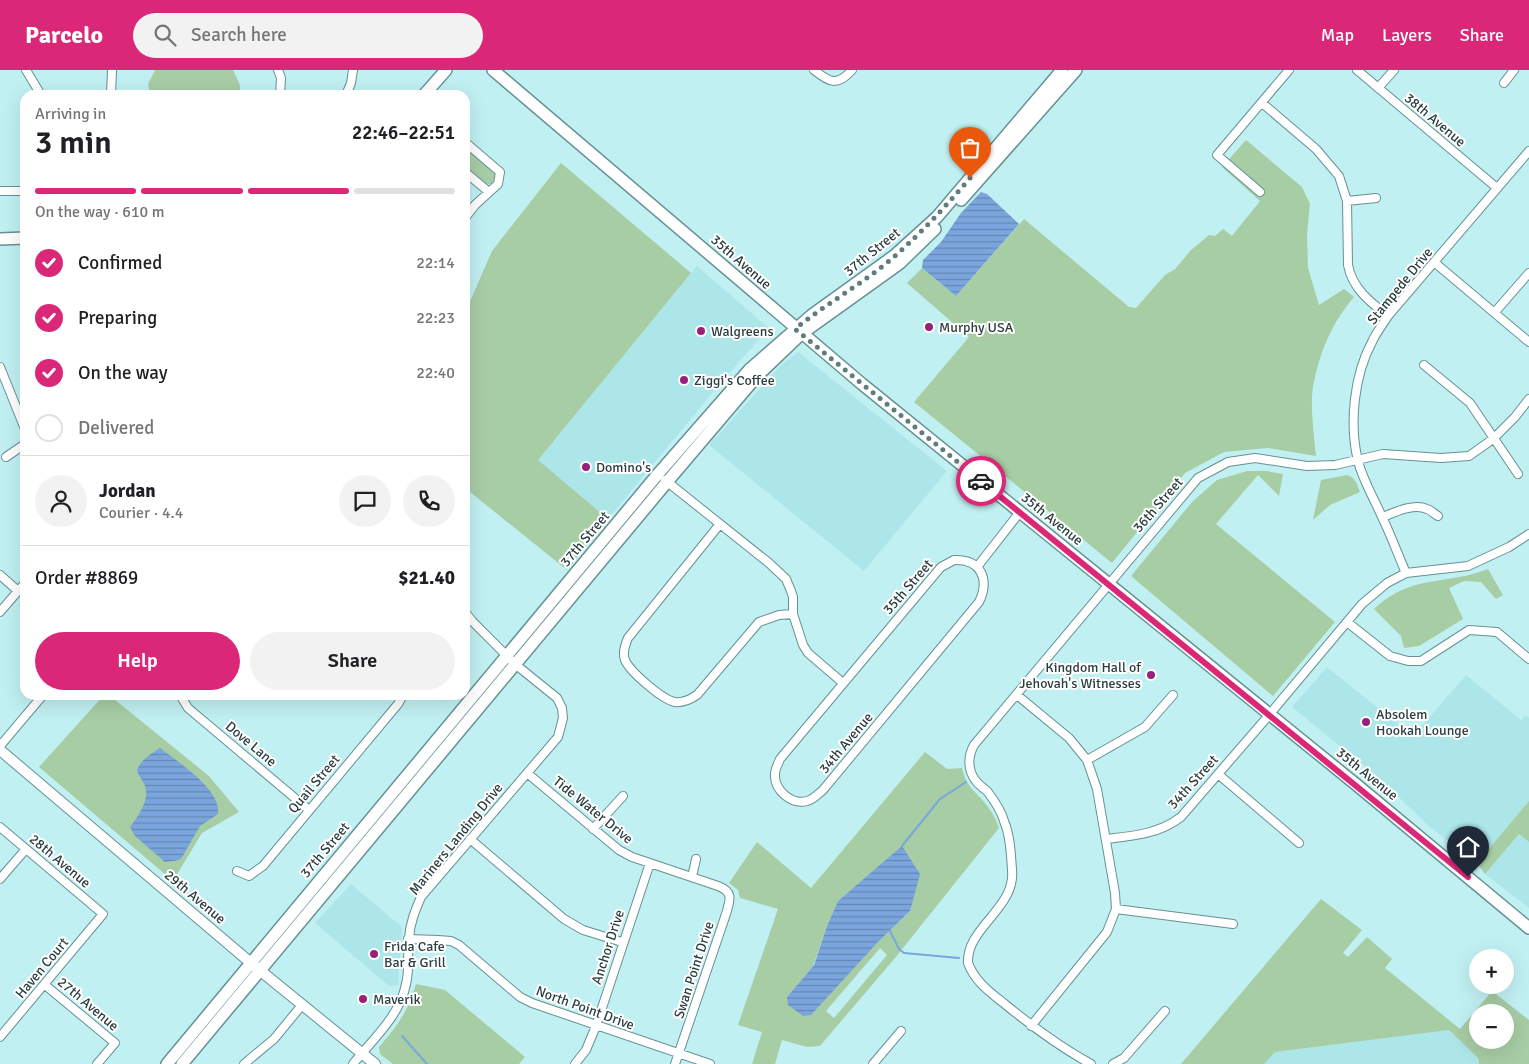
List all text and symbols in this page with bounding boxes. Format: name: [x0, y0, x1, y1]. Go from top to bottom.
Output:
search box: [133, 13, 483, 58]
text: Parcelo: [25, 20, 103, 50]
icon: search: [151, 21, 179, 49]
text: Search here: [191, 23, 287, 47]
text: Map: [1321, 24, 1354, 46]
text: Layers: [1382, 24, 1432, 46]
text: Share: [1460, 24, 1504, 46]
street label: 38th Avenue: [1401, 90, 1469, 150]
text: Arriving in: [35, 104, 106, 124]
text: 22:46–22:51: [352, 121, 455, 145]
text: 3 min: [35, 123, 112, 162]
pin: [949, 127, 991, 178]
icon: bag: [956, 134, 984, 162]
text: On the way · 610 m: [35, 202, 165, 222]
street label: 37th Street: [841, 224, 904, 280]
street label: 35th Avenue: [707, 231, 775, 293]
street label: Stampede Drive: [1364, 244, 1436, 328]
icon: check: [35, 249, 63, 277]
text: Confirmed: [78, 251, 162, 275]
text: 22:14: [416, 253, 455, 273]
icon: check: [35, 304, 63, 332]
text: Preparing: [78, 306, 157, 330]
text: 22:23: [416, 308, 455, 328]
place label: Murphy USA: [939, 319, 1014, 336]
marker: Murphy USA: [923, 321, 935, 333]
place label: Walgreens: [711, 323, 774, 340]
marker: Walgreens: [695, 325, 707, 337]
icon: check: [35, 359, 63, 387]
text: On the way: [78, 361, 168, 385]
text: 22:40: [416, 363, 455, 383]
place label: Ziggi's Coffee: [694, 372, 775, 389]
marker: Ziggi's Coffee: [678, 374, 690, 386]
text: Delivered: [78, 416, 154, 440]
courier: [956, 456, 1006, 506]
place label: Domino's: [596, 459, 651, 476]
marker: Domino's: [580, 461, 592, 473]
icon: car: [967, 467, 995, 495]
street label: 36th Street: [1130, 474, 1187, 536]
button: person: [35, 475, 87, 527]
button: chat: [339, 475, 391, 527]
button: phone: [403, 475, 455, 527]
text: Jordan: [99, 479, 156, 503]
street label: 35th Avenue: [1018, 489, 1086, 549]
text: Courier · 4.4: [99, 503, 183, 523]
street label: 37th Street: [557, 508, 613, 570]
street label: 35th Street: [880, 556, 937, 618]
text: Order #8869: [35, 566, 138, 590]
text: $21.40: [398, 566, 455, 590]
button: Help: [35, 632, 240, 690]
button: Share: [250, 632, 455, 690]
place label: Kingdom Hall of Jehovah's Witnesses: [1019, 659, 1142, 692]
marker: Kingdom Hall of Jehovah's Witnesses: [1145, 669, 1157, 681]
place label: Absolem Hookah Lounge: [1376, 706, 1469, 739]
street label: 34th Avenue: [816, 709, 876, 777]
marker: Absolem Hookah Lounge: [1360, 716, 1372, 728]
street label: Dove Lane: [222, 718, 280, 770]
street label: 35th Avenue: [1333, 744, 1401, 804]
street label: Quail Street: [285, 751, 344, 817]
street label: 34th Street: [1164, 751, 1222, 813]
street label: Tide Water Drive: [550, 773, 636, 847]
street label: Mariners Landing Drive: [406, 780, 506, 898]
street label: 37th Street: [297, 819, 353, 881]
pin: [1447, 826, 1489, 877]
street label: 28th Avenue: [26, 831, 94, 891]
icon: home: [1454, 833, 1482, 861]
street label: 29th Avenue: [161, 867, 229, 927]
street label: Anchor Drive: [588, 908, 628, 986]
street label: Swan Point Drive: [670, 919, 718, 1021]
street label: Haven Court: [12, 934, 72, 1002]
place label: Frida Cafe Bar & Grill: [384, 938, 446, 971]
marker: Frida Cafe Bar & Grill: [368, 948, 380, 960]
map controls: [1469, 949, 1514, 1049]
button: +: [1469, 949, 1514, 994]
street label: 27th Avenue: [54, 974, 122, 1034]
street label: North Point Drive: [534, 982, 636, 1034]
place label: Maverik: [373, 991, 421, 1008]
marker: Maverik: [357, 993, 369, 1005]
button: −: [1469, 1004, 1514, 1049]

